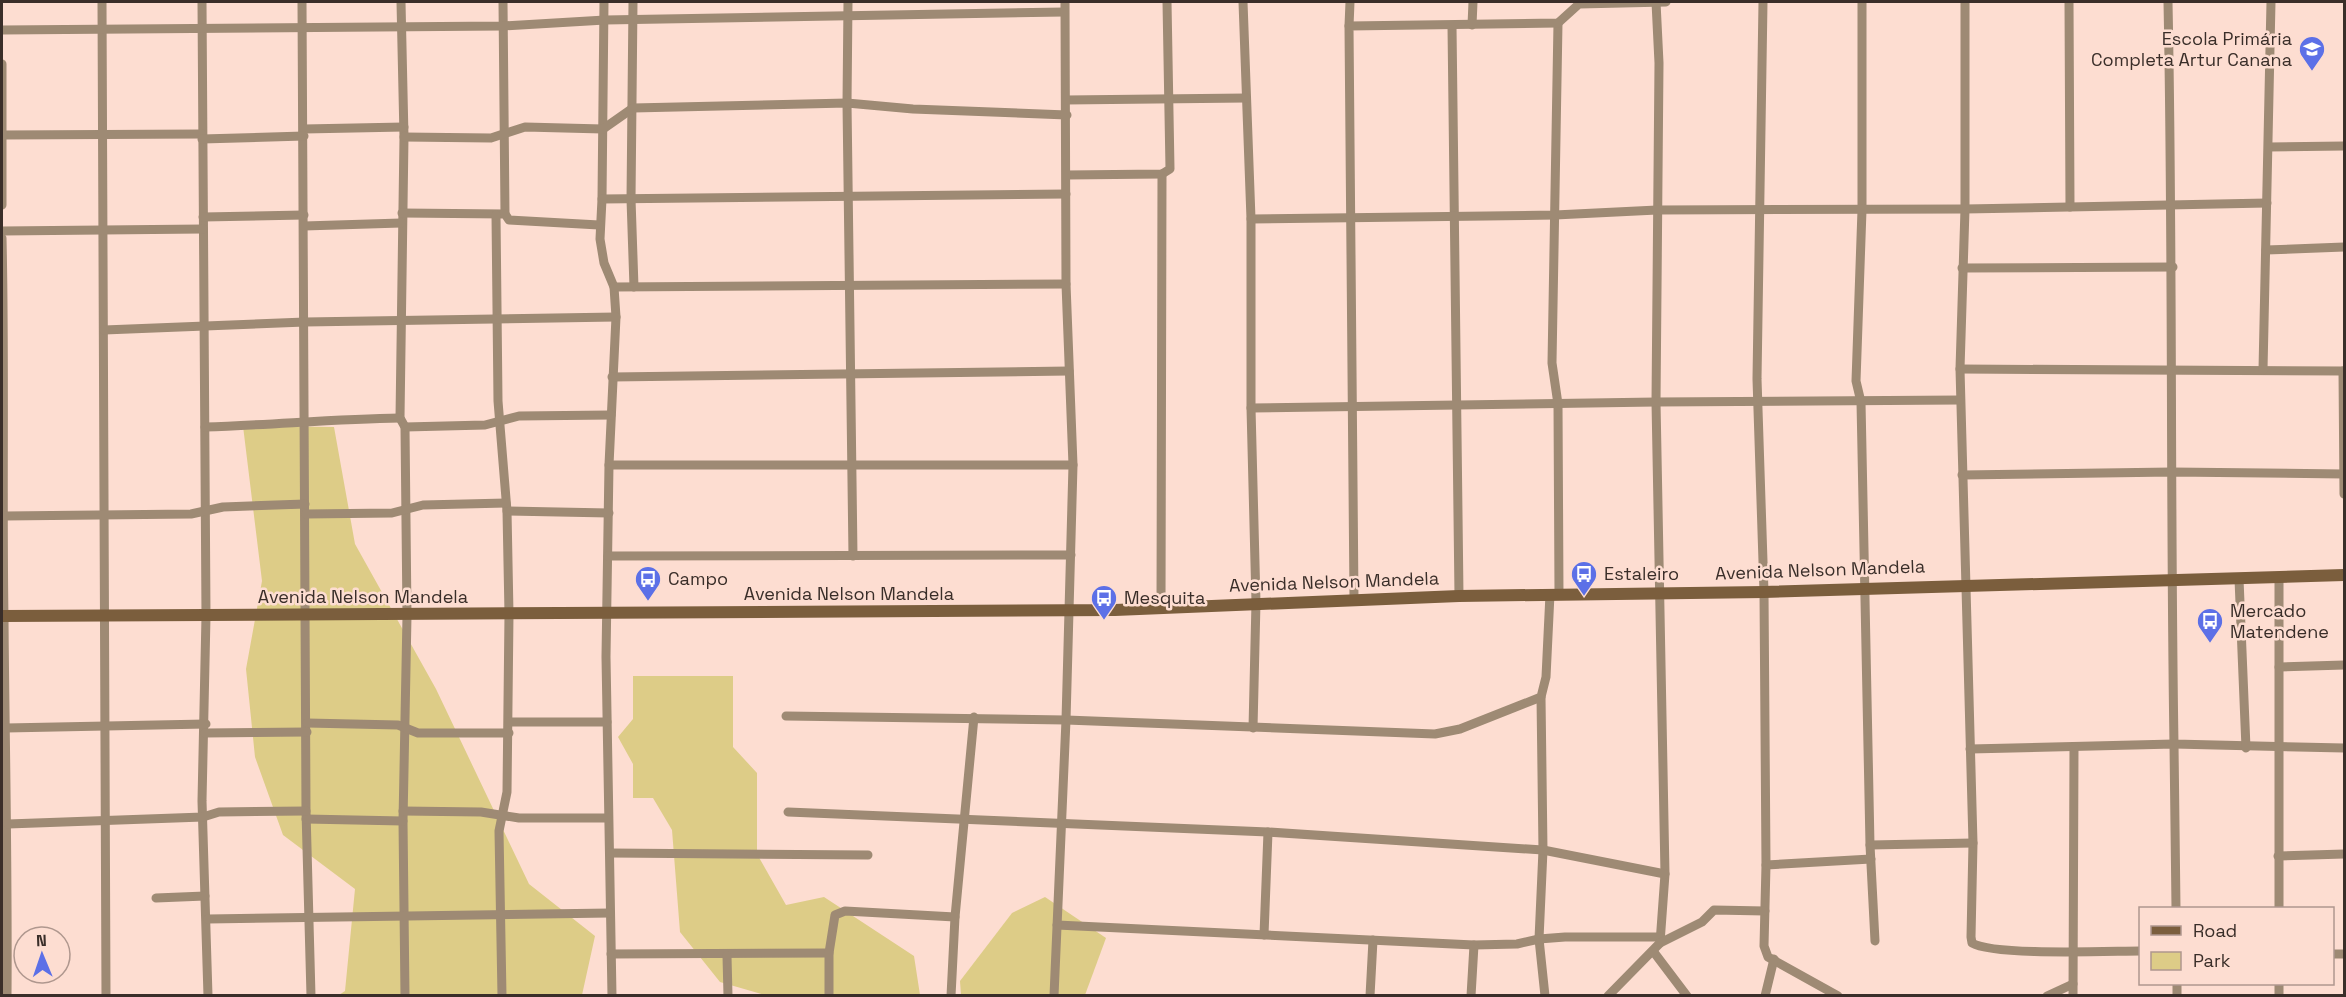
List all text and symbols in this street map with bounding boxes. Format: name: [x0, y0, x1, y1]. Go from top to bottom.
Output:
place label: Escola Primária Completa Artur Canana: [2091, 27, 2292, 71]
school or university icon: Escola Primária Completa Artur Canana: [2297, 34, 2327, 72]
street label: Avenida Nelson Mandela: [1715, 554, 1925, 585]
bus stop icon: Estaleiro: [1569, 559, 1599, 597]
place label: Estaleiro: [1604, 562, 1679, 585]
bus stop icon: Campo: [633, 564, 663, 602]
street label: Avenida Nelson Mandela: [1229, 566, 1439, 597]
place label: Campo: [668, 567, 728, 590]
street label: Avenida Nelson Mandela: [744, 582, 954, 605]
bus stop icon: Mesquita: [1089, 583, 1119, 621]
street label: Avenida Nelson Mandela: [258, 585, 468, 608]
place label: Mesquita: [1124, 586, 1205, 609]
place label: Mercado Matendene: [2230, 599, 2329, 643]
bus stop icon: Mercado Matendene: [2195, 606, 2225, 644]
legend: [2139, 907, 2334, 985]
text: Road: [2193, 919, 2237, 942]
north arrow: [12, 925, 72, 985]
text: N: [36, 930, 47, 951]
text: Park: [2193, 949, 2231, 972]

